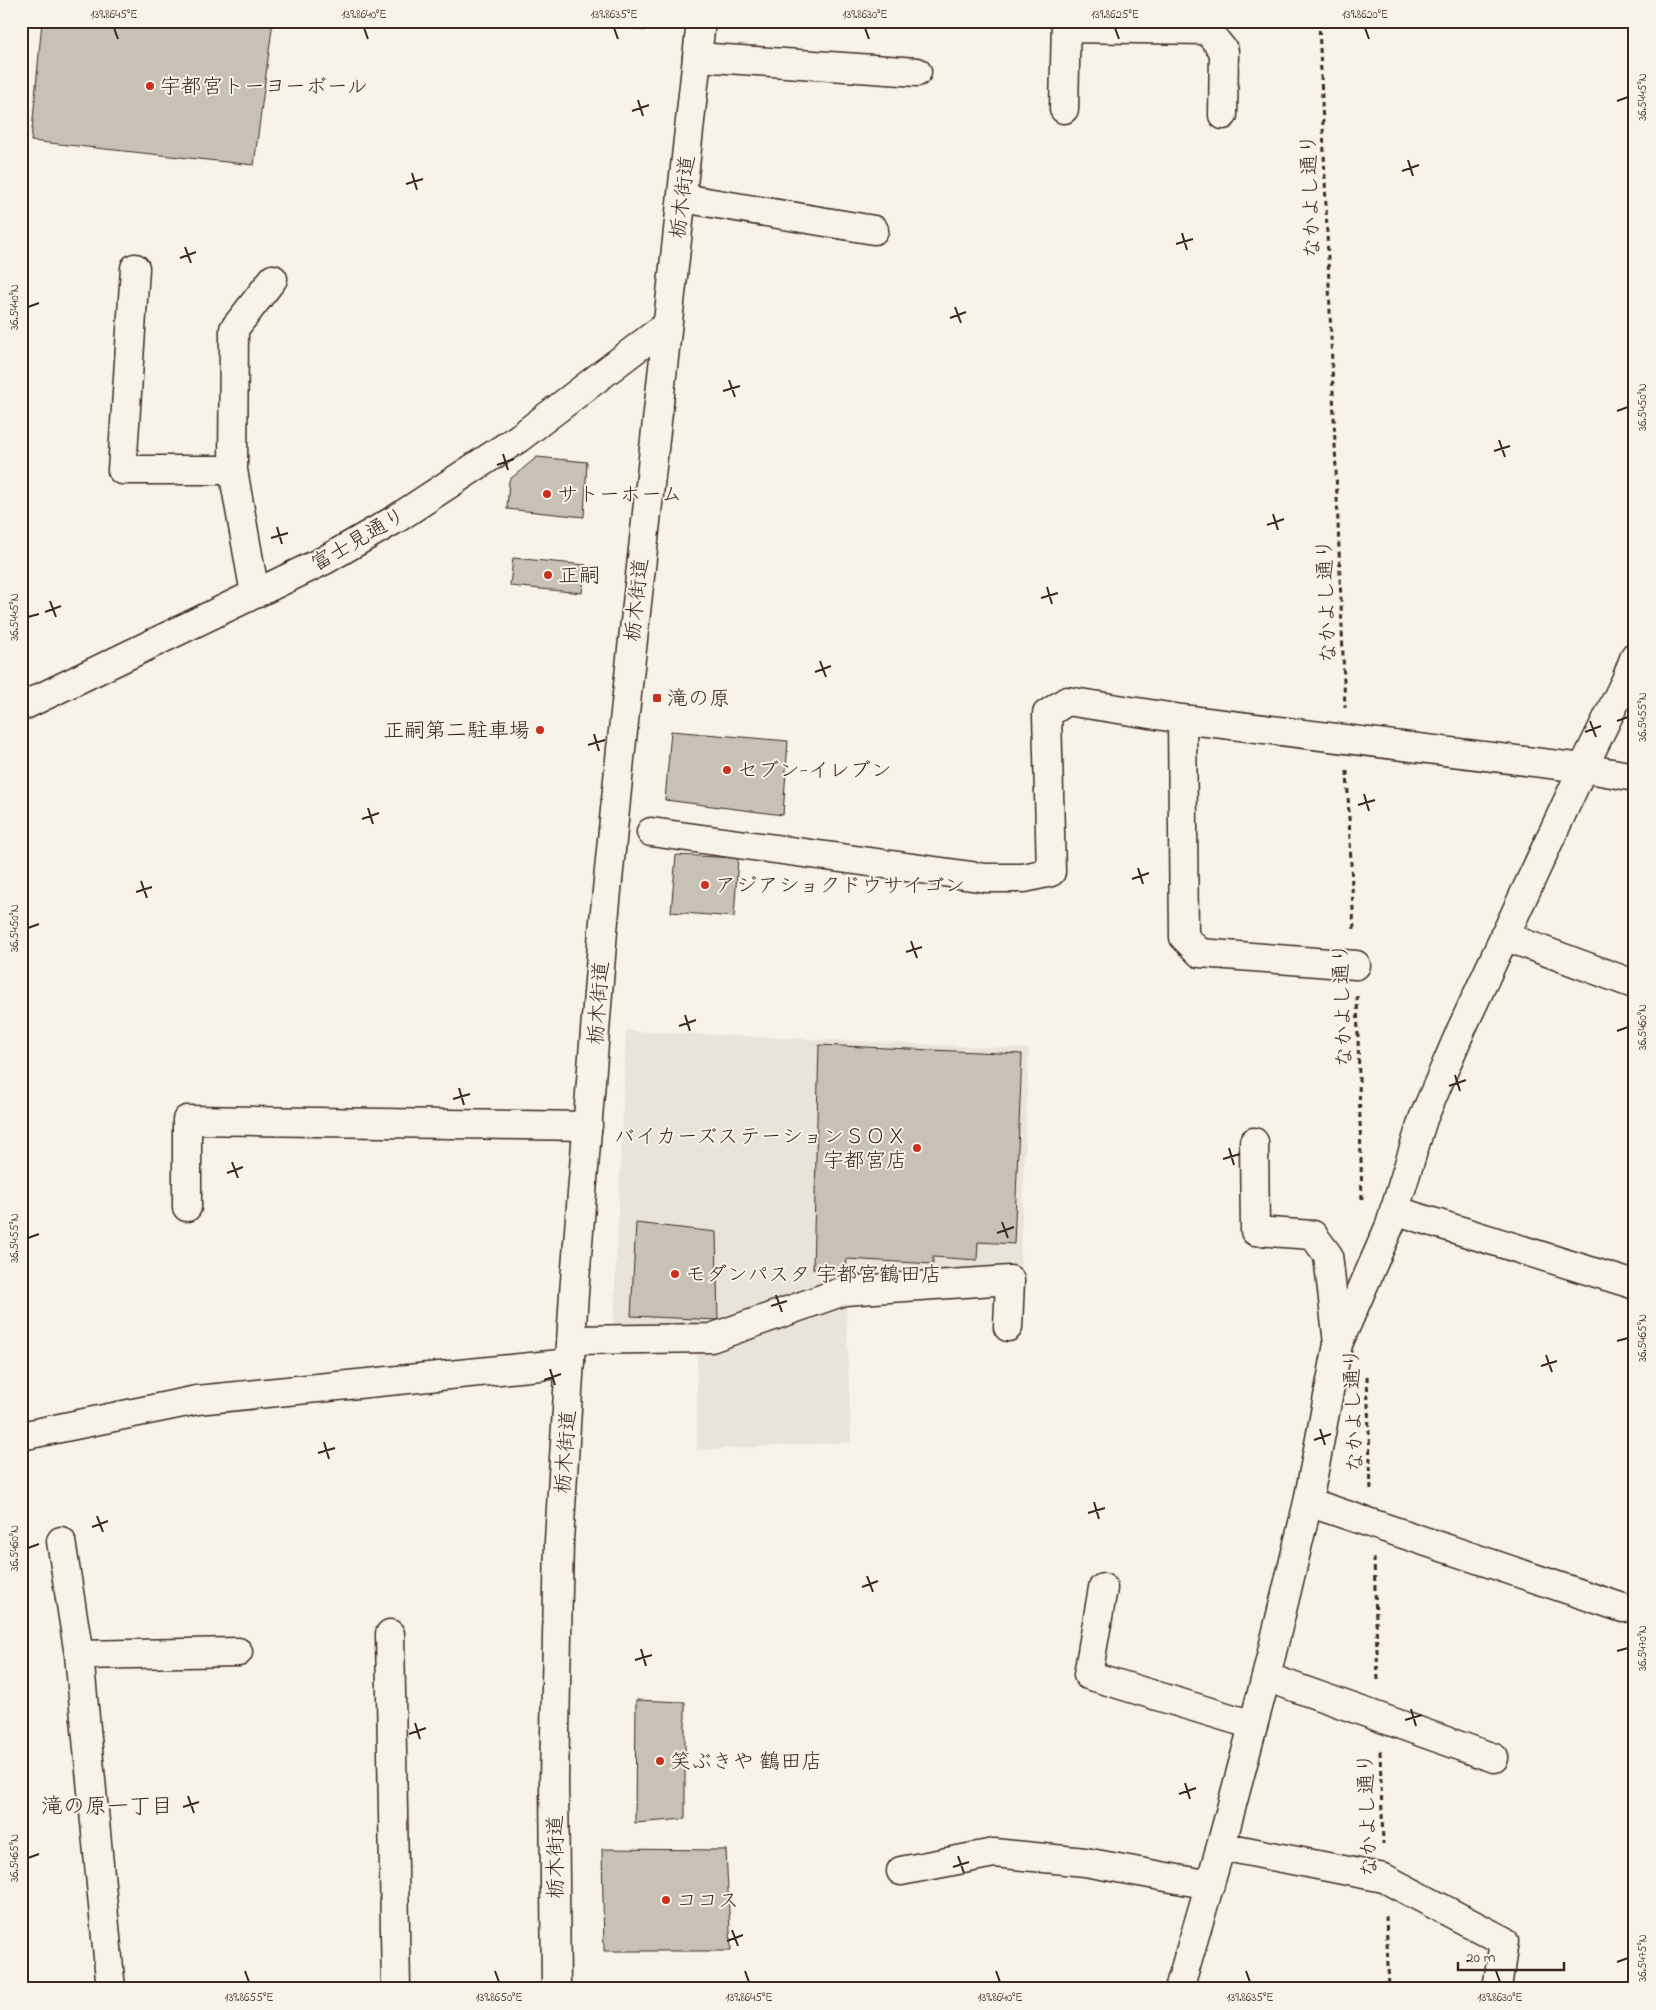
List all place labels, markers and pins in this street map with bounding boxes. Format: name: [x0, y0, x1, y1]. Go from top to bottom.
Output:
place label: 宇都宮トーヨーボール: [160, 73, 367, 103]
marker: 宇都宮トーヨーボール: [144, 80, 156, 92]
place label: サトーホーム: [557, 481, 682, 511]
marker: サトーホーム: [541, 488, 553, 500]
place label: 正嗣: [558, 562, 600, 592]
marker: 正嗣: [542, 569, 554, 581]
place label: 滝の原: [667, 685, 730, 715]
marker: 滝の原: [651, 692, 663, 704]
place label: 正嗣第二駐車場: [383, 717, 530, 747]
marker: 正嗣第二駐車場: [534, 724, 546, 736]
place label: セブン-イレブン: [737, 757, 892, 787]
marker: セブン-イレブン: [721, 764, 733, 776]
place label: アジアショクドウサイゴン: [715, 872, 965, 902]
marker: アジアショクドウサイゴン: [699, 879, 711, 891]
place label: バイカーズステーションＳＯＸ 宇都宮店: [614, 1123, 907, 1177]
marker: バイカーズステーションＳＯＸ 宇都宮店: [911, 1142, 923, 1154]
place label: モダンパスタ 宇都宮鶴田店: [685, 1261, 942, 1291]
marker: モダンパスタ 宇都宮鶴田店: [669, 1268, 681, 1280]
place label: 笑ぶきや 鶴田店: [670, 1748, 822, 1778]
marker: 笑ぶきや 鶴田店: [654, 1755, 666, 1767]
place label: ココス: [676, 1887, 739, 1917]
marker: ココス: [660, 1894, 672, 1906]

